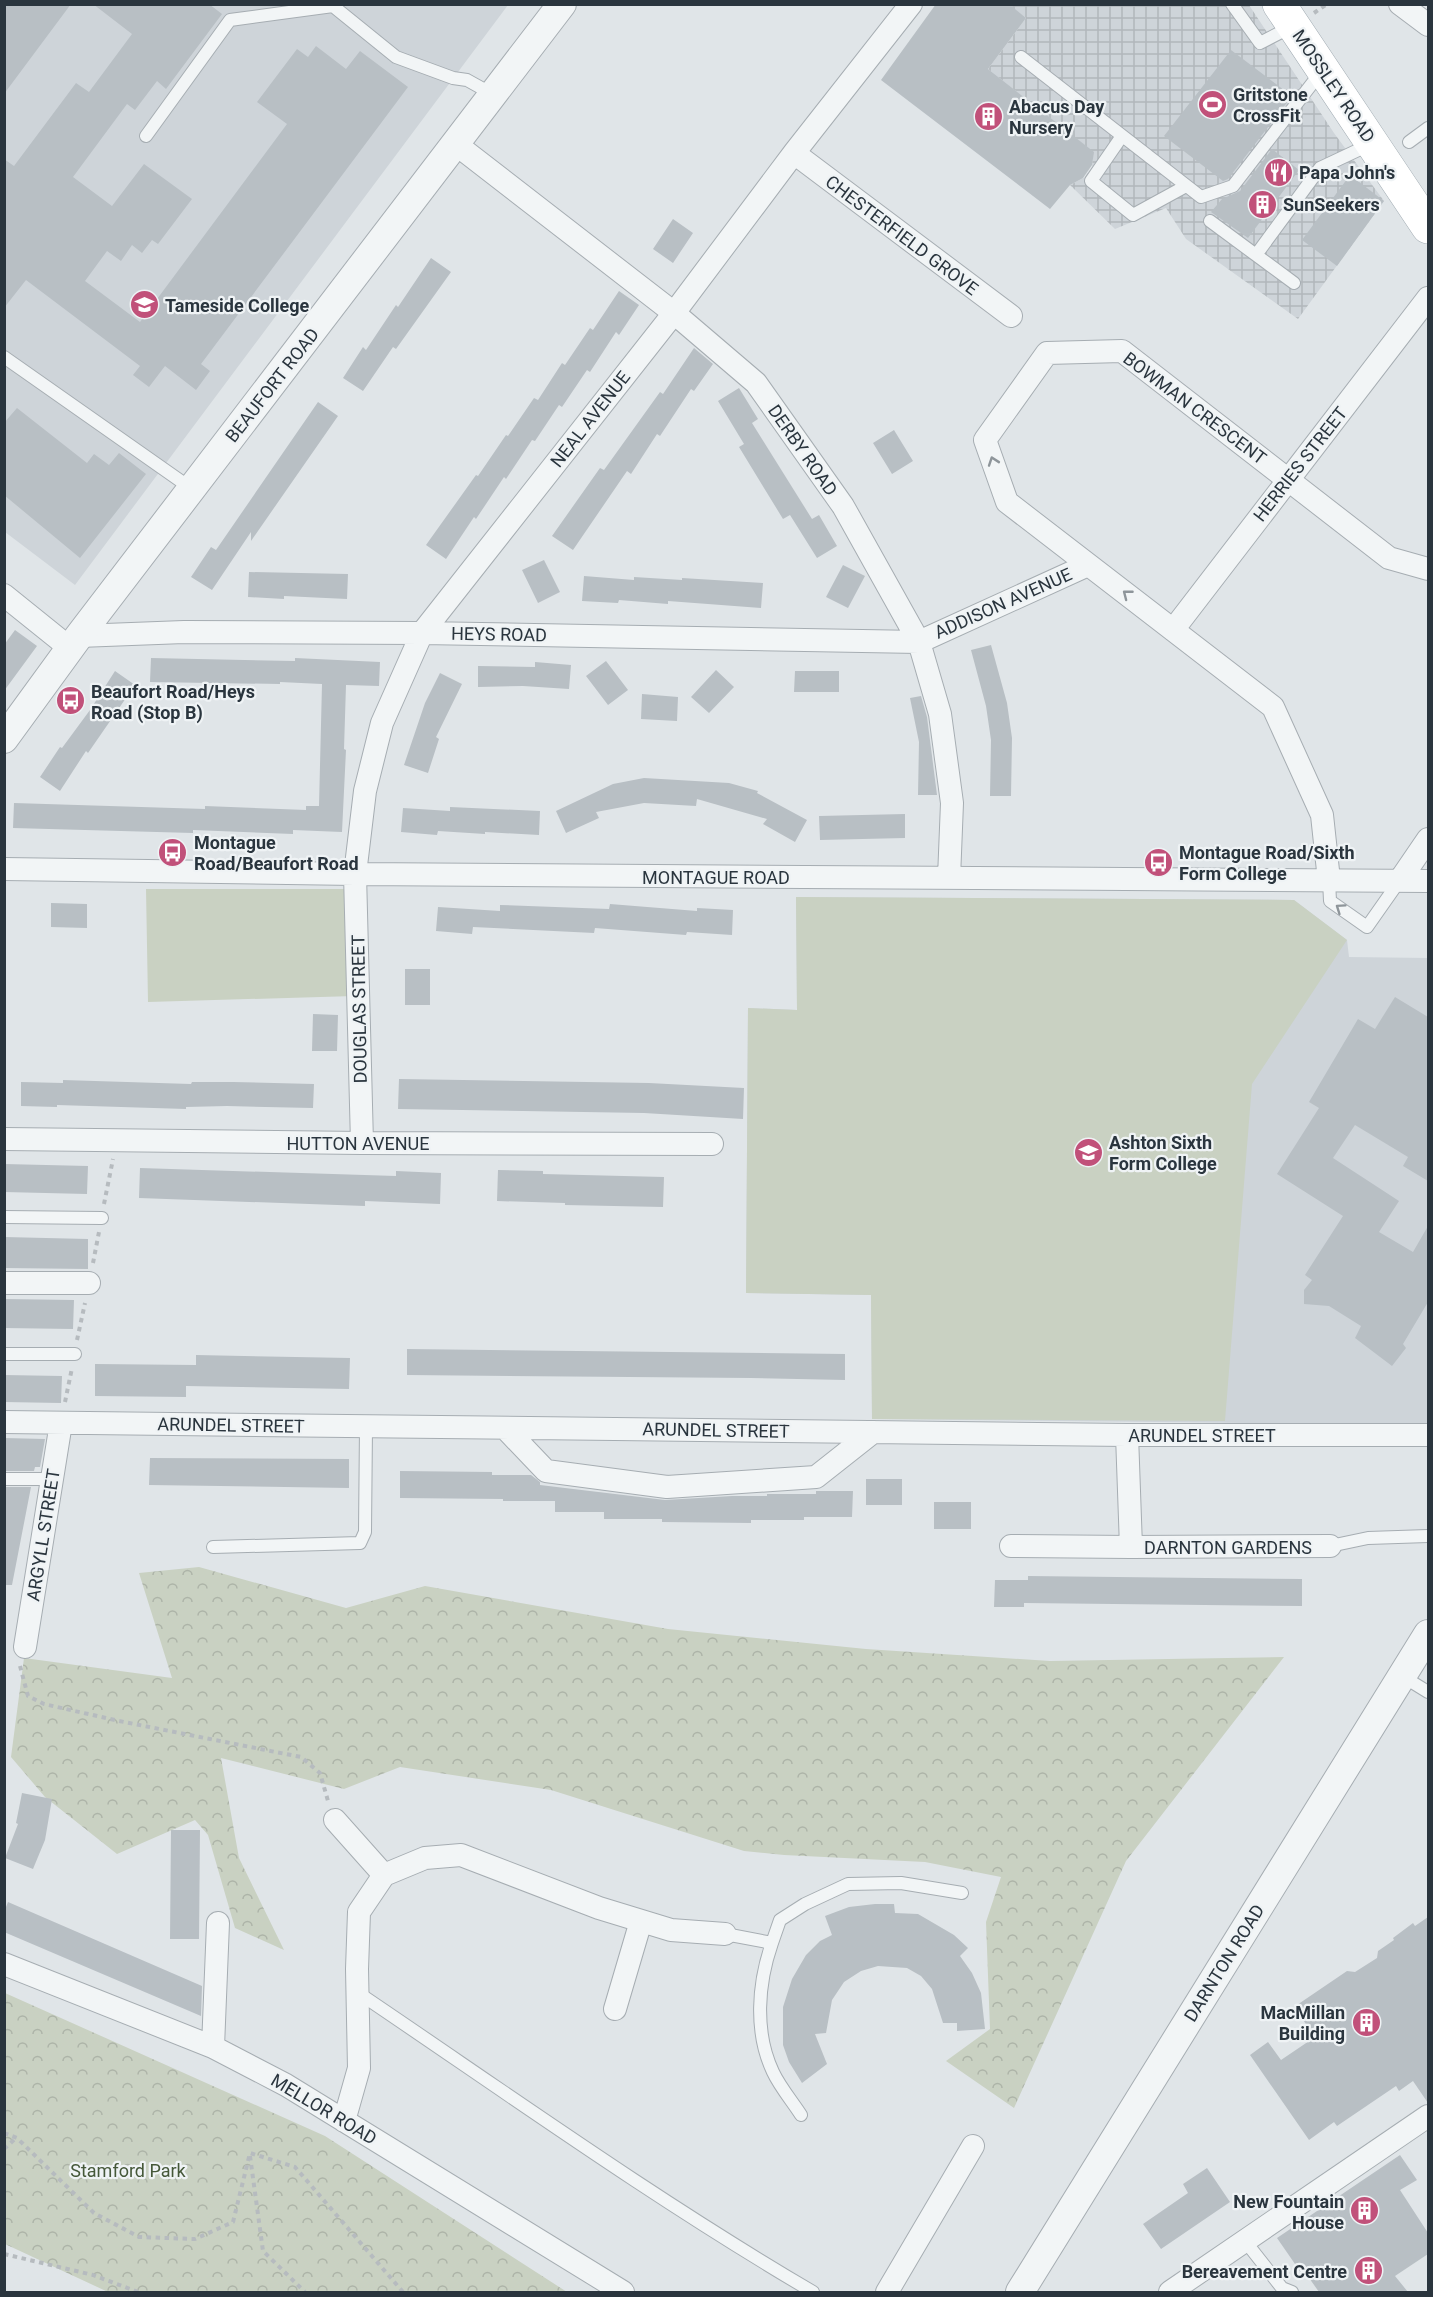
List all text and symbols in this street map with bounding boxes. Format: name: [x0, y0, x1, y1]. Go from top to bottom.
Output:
street label: MOSSLEY ROAD: [1289, 26, 1379, 146]
place label: Gritstone CrossFit: [1233, 84, 1308, 126]
sports icon: Gritstone CrossFit: [1196, 88, 1228, 120]
place label: Abacus Day Nursery: [1009, 96, 1105, 138]
building icon: Abacus Day Nursery: [972, 100, 1004, 132]
restaurant icon: Papa John's: [1262, 156, 1294, 188]
place label: Papa John's: [1299, 162, 1395, 183]
street label: CHESTERFIELD GROVE: [821, 171, 983, 299]
building icon: SunSeekers: [1246, 188, 1278, 220]
place label: SunSeekers: [1283, 194, 1380, 215]
school or university icon: Tameside College: [128, 289, 160, 321]
place label: Tameside College: [165, 295, 310, 316]
street label: BEAUFORT ROAD: [221, 324, 323, 446]
street label: BOWMAN CRESCENT: [1119, 347, 1271, 469]
street label: NEAL AVENUE: [546, 367, 634, 471]
street label: DERBY ROAD: [764, 401, 842, 499]
street label: HERRIES STREET: [1249, 402, 1351, 525]
one-way arrow: [987, 456, 1000, 467]
street label: ADDISON AVENUE: [931, 563, 1075, 643]
one-way arrow: [1123, 591, 1134, 602]
street label: HEYS ROAD: [451, 623, 547, 645]
place label: Beaufort Road/Heys Road (Stop B): [91, 681, 255, 724]
bus stop icon: Beaufort Road/Heys Road (Stop B): [54, 685, 86, 717]
place label: Montague Road/Beaufort Road: [194, 832, 359, 874]
bus stop icon: Montague Road/Beaufort Road: [157, 836, 189, 868]
place label: Montague Road/Sixth Form College: [1179, 842, 1355, 884]
bus stop icon: Montague Road/Sixth Form College: [1142, 846, 1174, 878]
street label: MONTAGUE ROAD: [642, 867, 790, 888]
one-way arrow: [1335, 904, 1346, 915]
street label: DOUGLAS STREET: [347, 934, 371, 1084]
place label: Ashton Sixth Form College: [1109, 1132, 1217, 1174]
street label: HUTTON AVENUE: [287, 1133, 430, 1154]
school or university icon: Ashton Sixth Form College: [1072, 1136, 1104, 1168]
street label: ARUNDEL STREET: [157, 1413, 305, 1437]
street label: ARUNDEL STREET: [642, 1418, 790, 1442]
street label: ARUNDEL STREET: [1128, 1425, 1276, 1446]
street label: ARGYLL STREET: [22, 1467, 64, 1603]
street label: DARNTON GARDENS: [1144, 1537, 1312, 1558]
street label: DARNTON ROAD: [1180, 1901, 1268, 2025]
place label: MacMillan Building: [1260, 2002, 1345, 2044]
building icon: MacMillan Building: [1350, 2006, 1382, 2038]
street label: MELLOR ROAD: [267, 2069, 381, 2149]
park label: Stamford Park: [70, 2160, 187, 2181]
place label: New Fountain House: [1233, 2191, 1344, 2233]
building icon: New Fountain House: [1349, 2195, 1381, 2227]
building icon: Bereavement Centre: [1352, 2255, 1384, 2287]
place label: Bereavement Centre: [1182, 2261, 1347, 2282]

